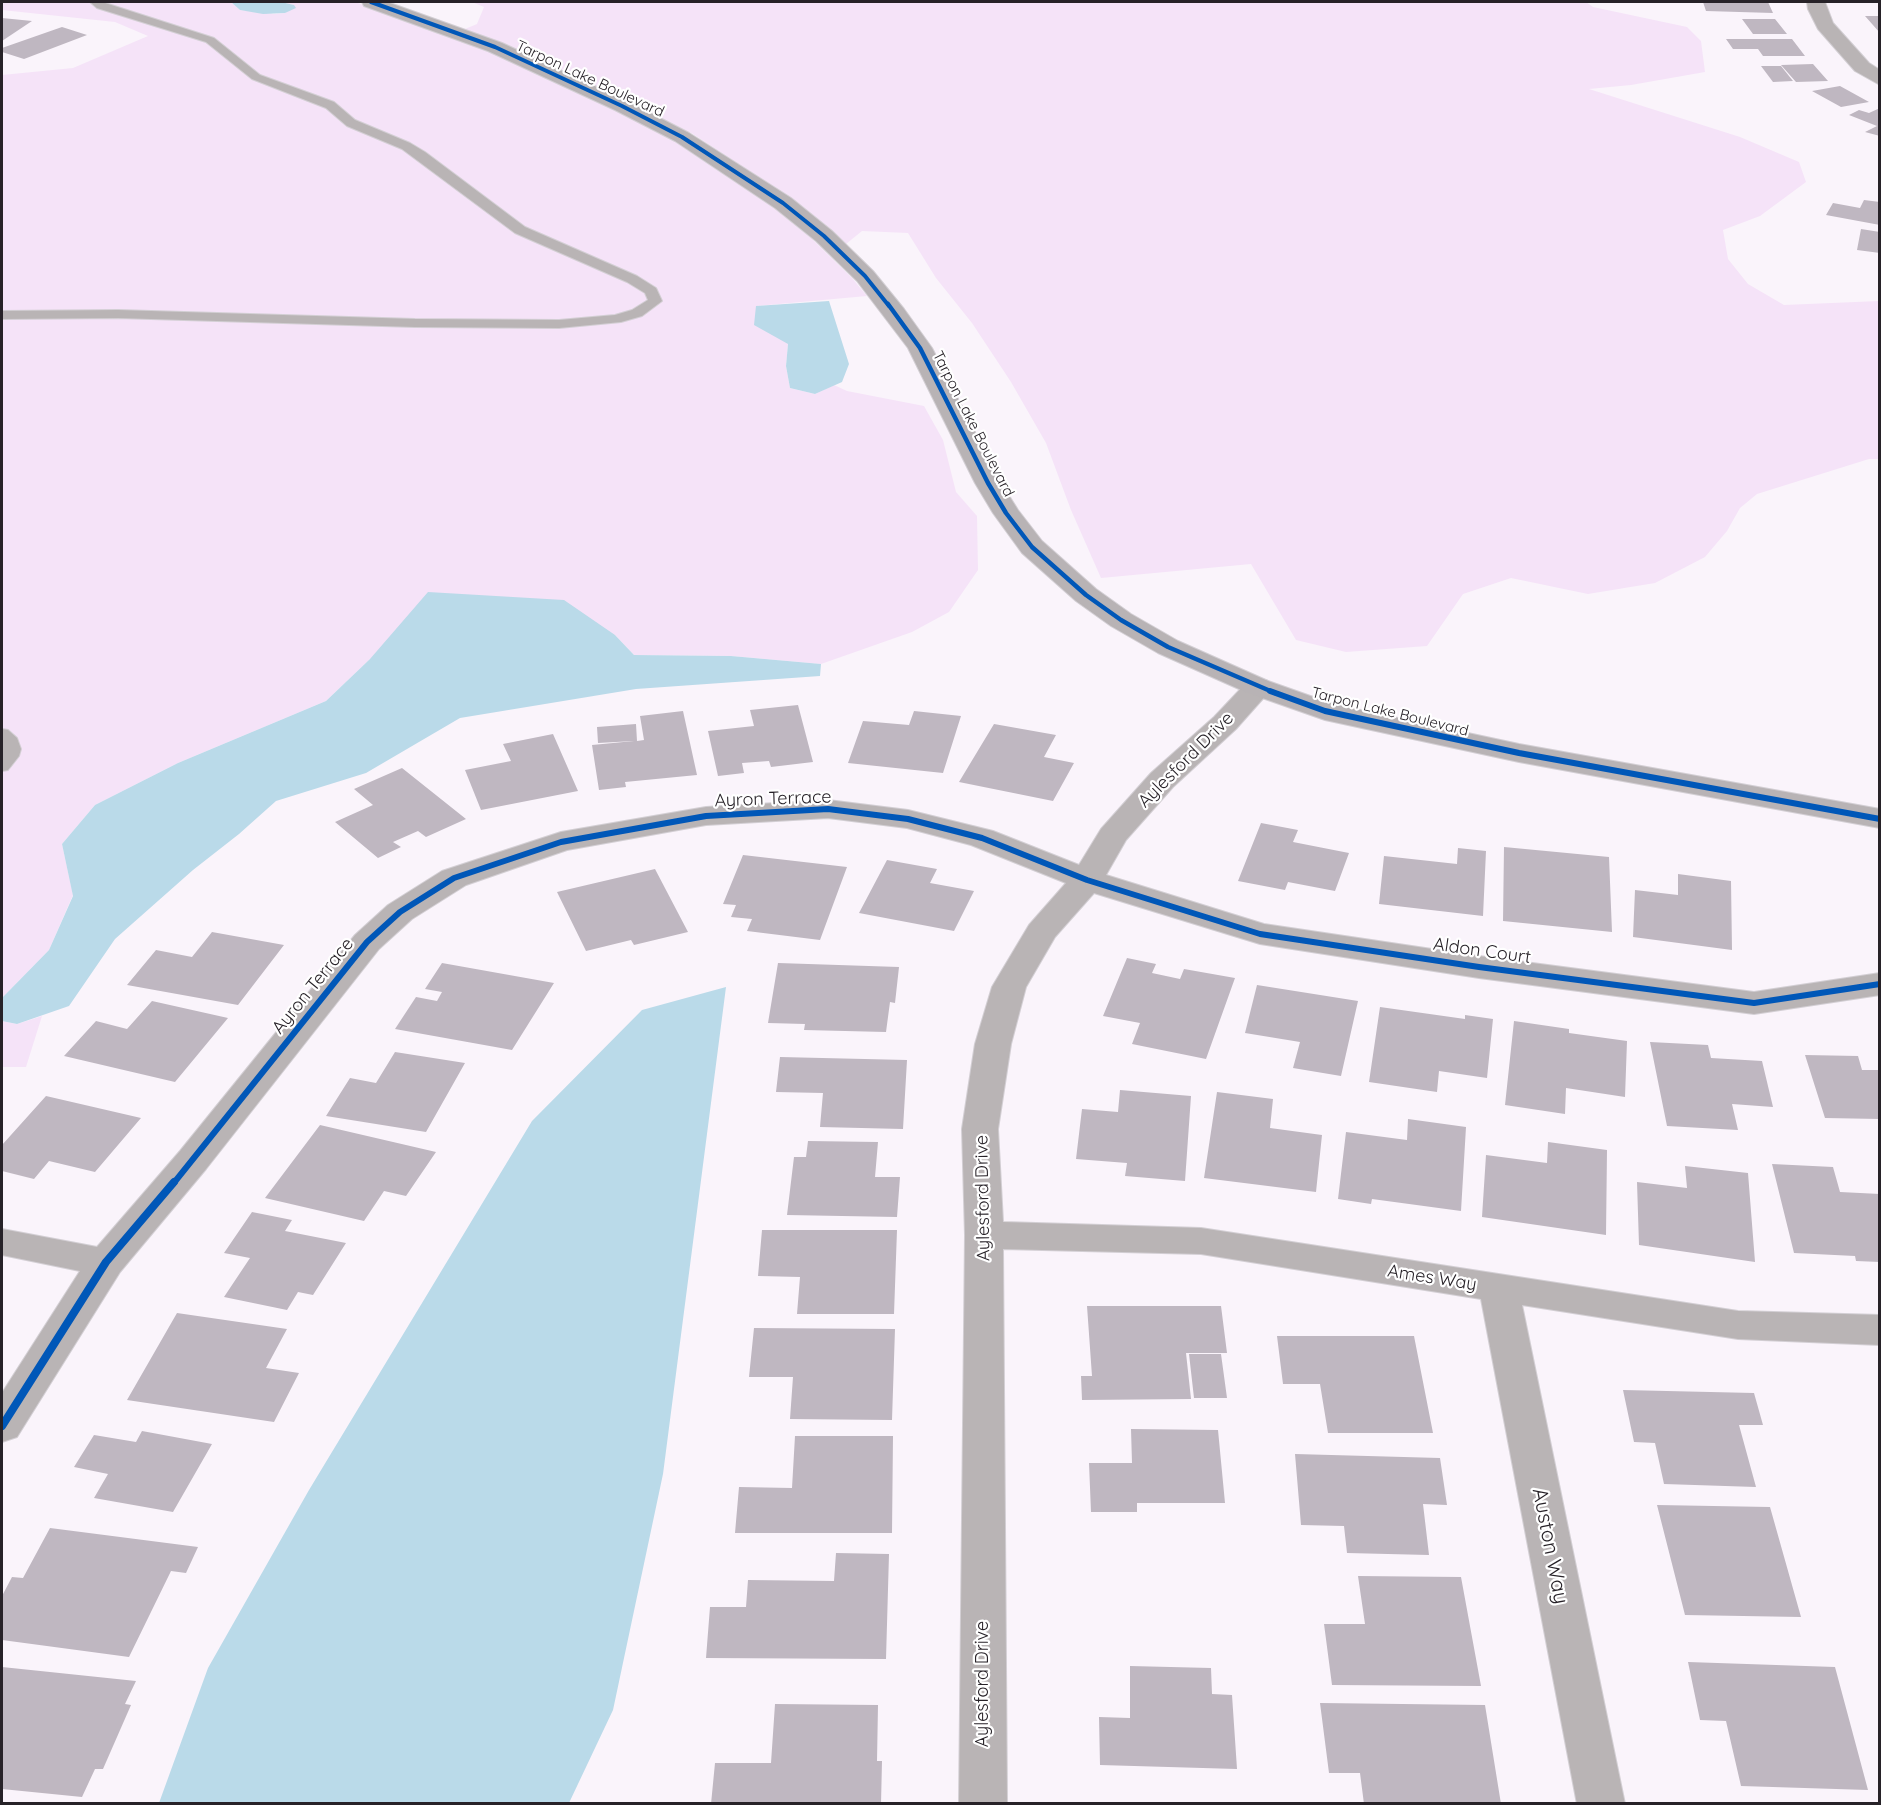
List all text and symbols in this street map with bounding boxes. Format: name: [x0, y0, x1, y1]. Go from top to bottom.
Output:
street label: Tarpon Lake Boulevard: [513, 37, 667, 121]
street label: Tarpon Lake Boulevard: [928, 348, 1018, 500]
street label: Tarpon Lake Boulevard: [1310, 684, 1470, 740]
street label: Aylesford Drive: [1134, 708, 1238, 812]
street label: Ayron Terrace: [714, 786, 832, 812]
street label: Aldon Court: [1432, 933, 1532, 969]
street label: Ayron Terrace: [268, 934, 358, 1038]
street label: Aylesford Drive: [971, 1135, 995, 1261]
street label: Ames Way: [1386, 1260, 1478, 1296]
street label: Auston Way: [1526, 1486, 1574, 1606]
street label: Aylesford Drive: [972, 1621, 994, 1747]

